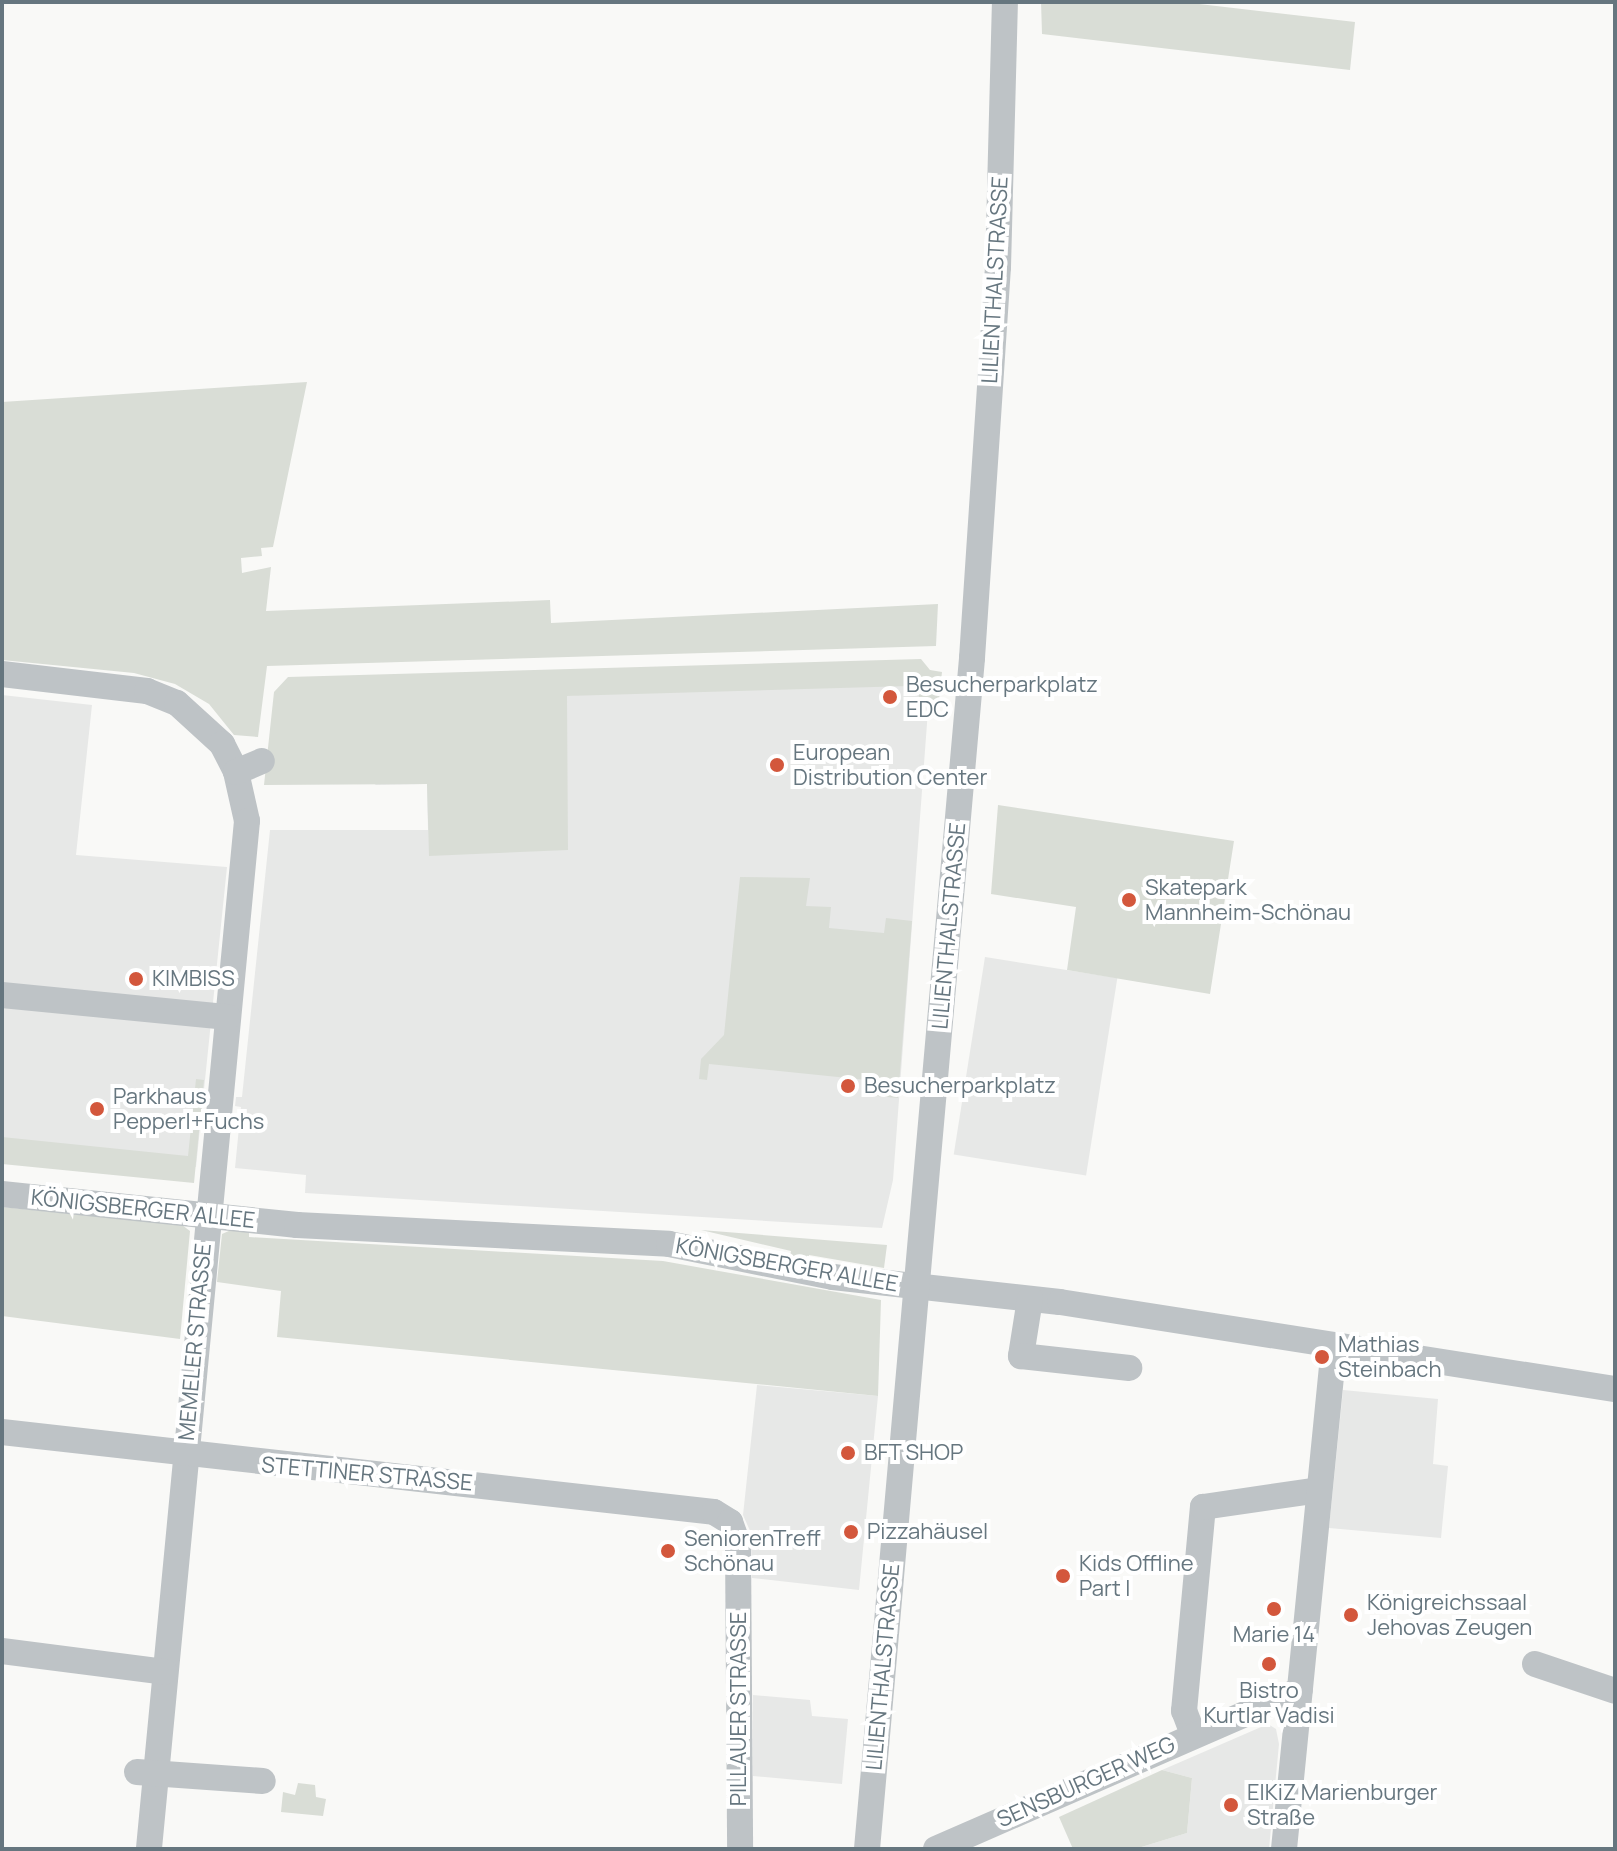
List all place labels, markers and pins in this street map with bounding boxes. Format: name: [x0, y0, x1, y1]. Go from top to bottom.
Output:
place label: Besucherparkplatz EDC: [906, 671, 1098, 722]
marker: Besucherparkplatz EDC: [881, 688, 899, 706]
place label: European Distribution Center: [793, 739, 987, 790]
marker: European Distribution Center: [768, 756, 786, 774]
place label: Skatepark Mannheim-Schönau: [1145, 874, 1351, 926]
marker: Skatepark Mannheim-Schönau: [1120, 891, 1138, 909]
place label: KIMBISS: [152, 966, 235, 992]
marker: KIMBISS: [127, 970, 145, 988]
place label: Besucherparkplatz: [864, 1073, 1056, 1099]
marker: Besucherparkplatz: [839, 1077, 857, 1095]
place label: Parkhaus Pepperl+Fuchs: [113, 1083, 264, 1134]
marker: Parkhaus Pepperl+Fuchs: [88, 1100, 106, 1118]
place label: Mathias Steinbach: [1338, 1331, 1441, 1382]
marker: Mathias Steinbach: [1313, 1348, 1331, 1366]
place label: BFT SHOP: [864, 1440, 964, 1466]
marker: BFT SHOP: [839, 1444, 857, 1462]
place label: Pizzahäusel: [867, 1519, 988, 1545]
marker: Pizzahäusel: [842, 1523, 860, 1541]
place label: SeniorenTreff Schönau: [684, 1525, 820, 1576]
marker: SeniorenTreff Schönau: [659, 1542, 677, 1560]
place label: Kids Offline Part I: [1079, 1550, 1194, 1602]
marker: Kids Offline Part I: [1054, 1567, 1072, 1585]
place label: Königreichssaal Jehovas Zeugen: [1367, 1589, 1532, 1640]
marker: Marie 14: [1265, 1600, 1283, 1618]
marker: Königreichssaal Jehovas Zeugen: [1342, 1606, 1360, 1624]
place label: Marie 14: [1233, 1622, 1315, 1648]
marker: Bistro Kurtlar Vadisi: [1260, 1655, 1278, 1673]
place label: Bistro Kurtlar Vadisi: [1203, 1677, 1335, 1728]
place label: ElKiZ Marienburger Straße: [1247, 1779, 1438, 1830]
marker: ElKiZ Marienburger Straße: [1222, 1796, 1240, 1814]

